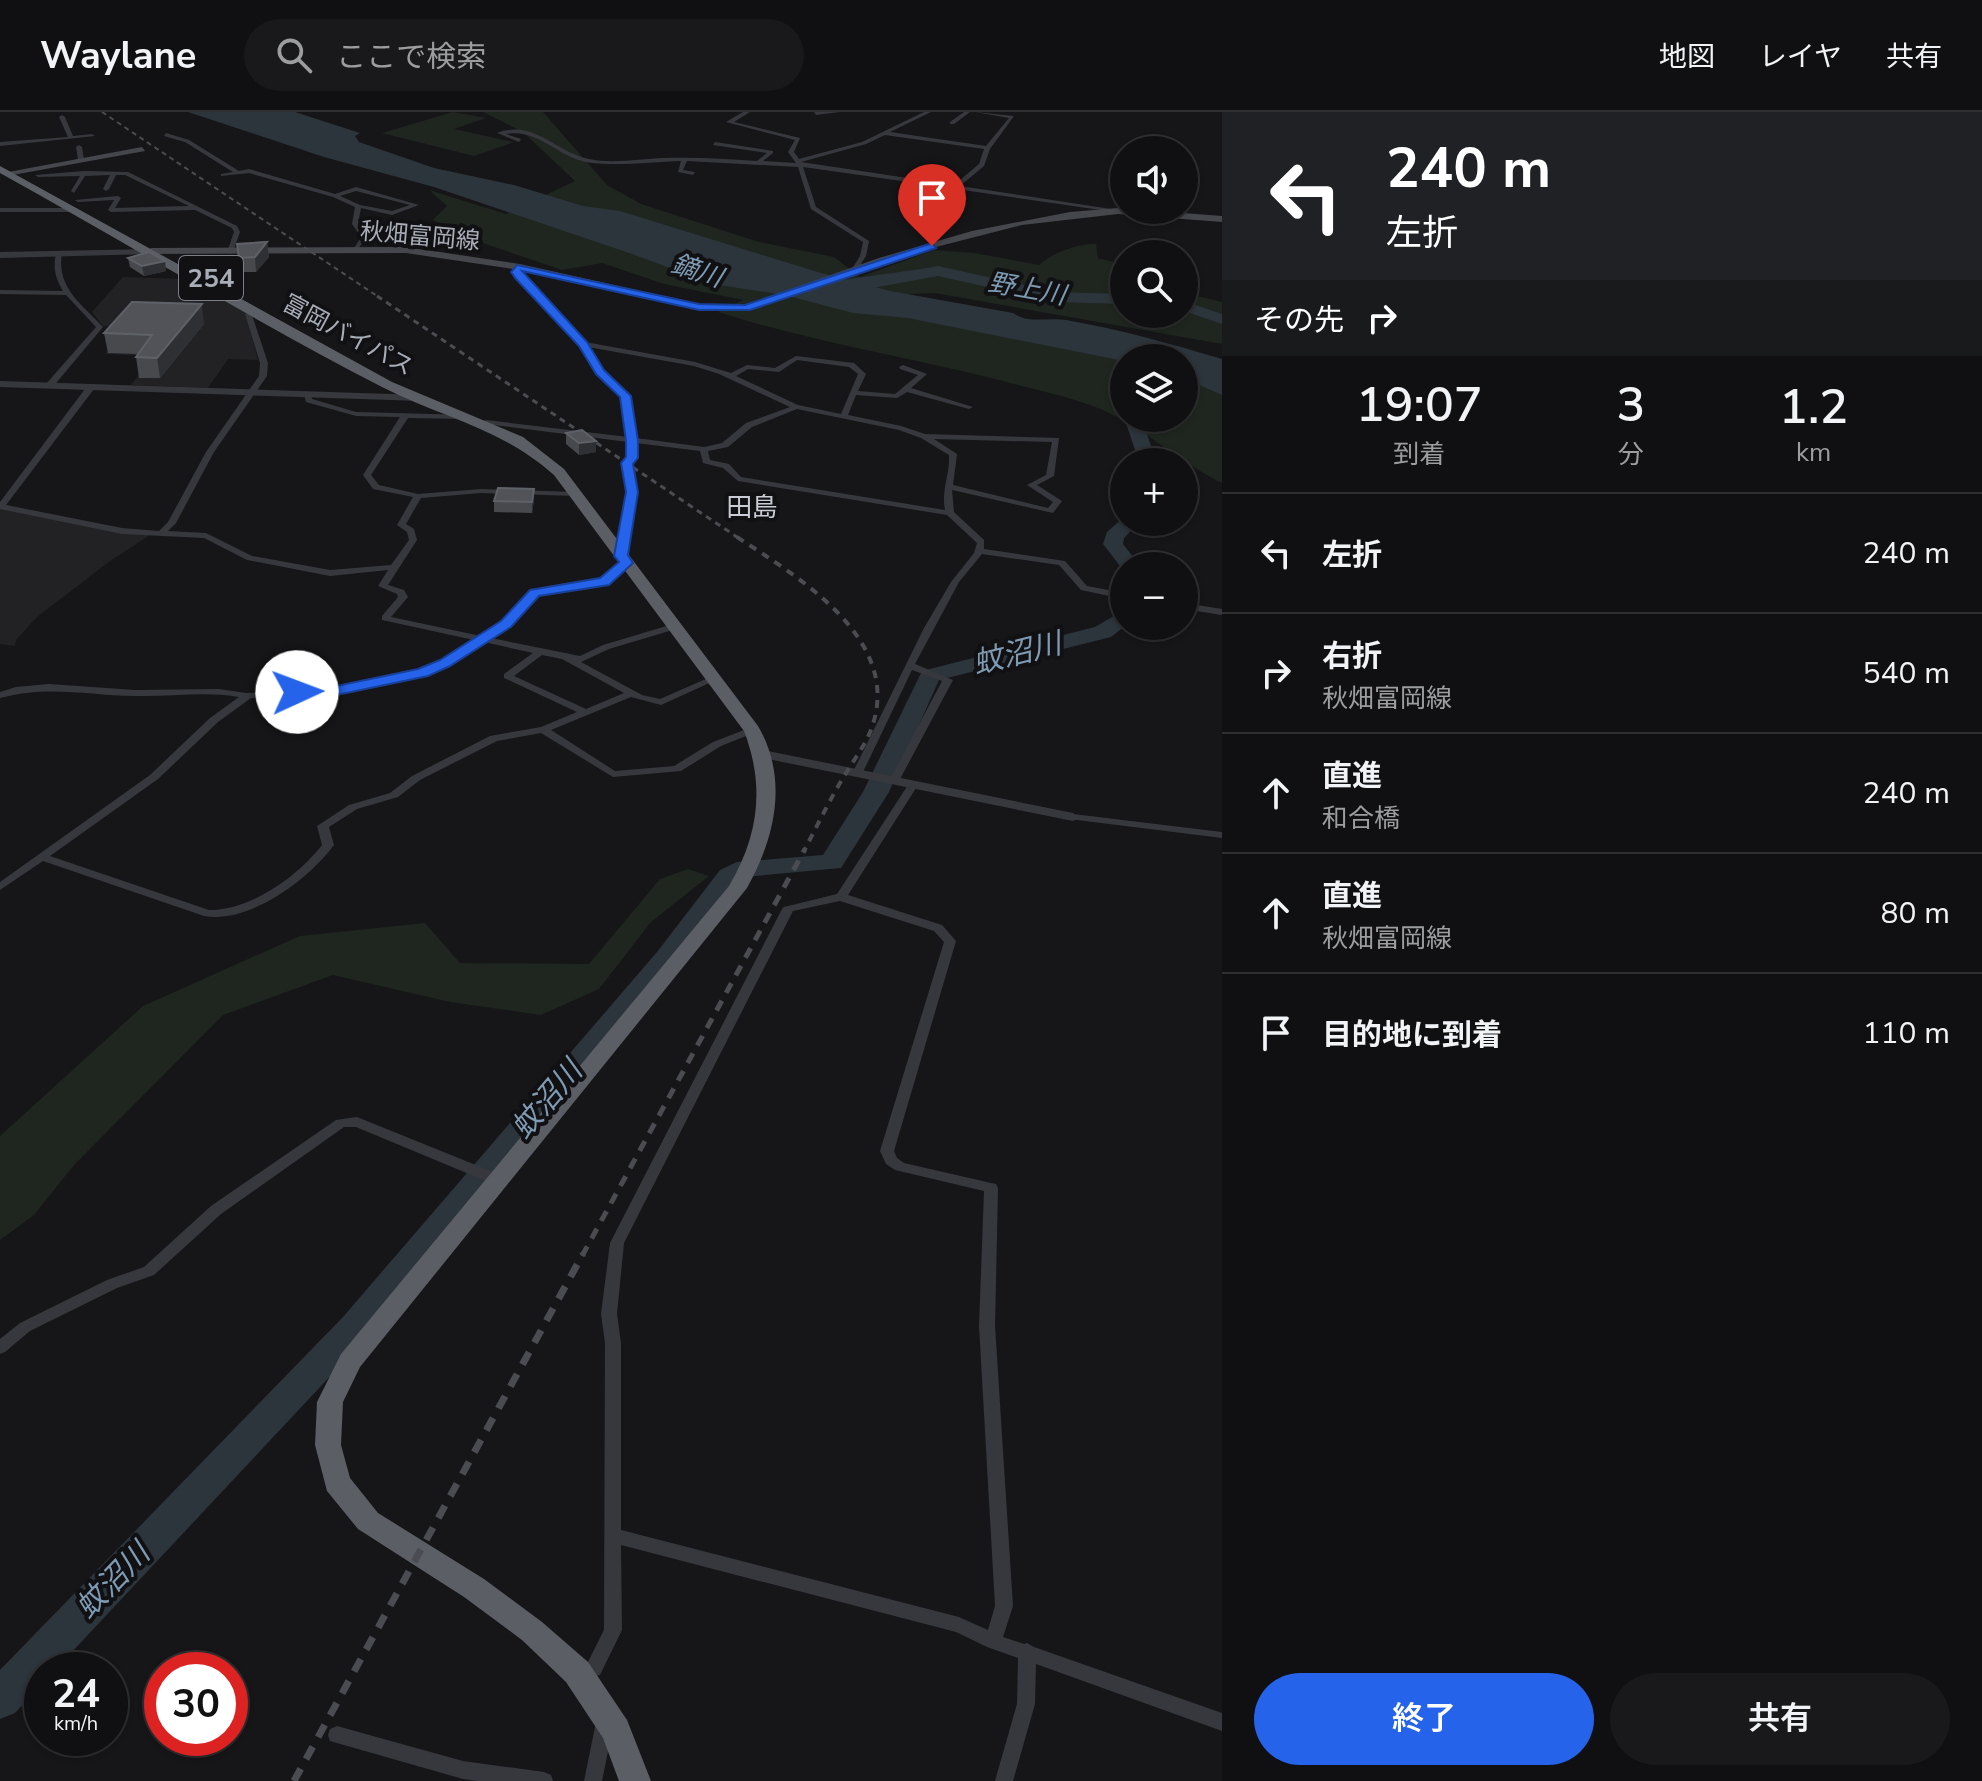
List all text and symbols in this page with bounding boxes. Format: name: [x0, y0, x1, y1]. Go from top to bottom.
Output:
search box: [244, 19, 804, 91]
text: Waylane: [40, 30, 196, 81]
icon: search: [272, 33, 316, 77]
text: ここで検索: [336, 37, 486, 78]
text: 地図: [1659, 38, 1715, 76]
text: レイヤ: [1759, 38, 1842, 76]
text: 共有: [1886, 38, 1942, 76]
text: 240 m: [1386, 130, 1551, 207]
map controls: [1110, 136, 1198, 640]
button: sound: [1110, 136, 1198, 224]
icon: left: [1254, 144, 1358, 248]
pin: [898, 164, 966, 246]
icon: arrive: [910, 176, 954, 220]
text: 左折: [1386, 209, 1458, 258]
street label: 秋畑富岡線: [359, 215, 481, 257]
button: search: [1110, 240, 1198, 328]
water label: 鏑川: [667, 246, 730, 297]
road number: 254: [179, 256, 243, 300]
water label: 野上川: [986, 265, 1071, 314]
street label: 富岡バイパス: [277, 287, 419, 383]
icon: right: [1360, 296, 1404, 340]
text: その先: [1254, 300, 1344, 341]
button: layers: [1110, 344, 1198, 432]
text: 19:07: [1356, 372, 1482, 438]
text: 3: [1616, 372, 1645, 438]
text: 1.2: [1779, 374, 1848, 440]
text: km: [1796, 435, 1831, 470]
text: 到着: [1393, 437, 1445, 472]
text: 分: [1618, 437, 1644, 472]
button: +: [1110, 448, 1198, 536]
district label: 田島: [726, 490, 778, 525]
icon: left: [1254, 531, 1298, 575]
text: 240 m: [1863, 533, 1950, 574]
text: 左折: [1322, 535, 1382, 576]
button: −: [1110, 552, 1198, 640]
water label: 蚊沼川: [968, 622, 1069, 685]
text: 右折: [1322, 636, 1382, 677]
position arrow: [255, 650, 339, 734]
icon: right: [1254, 651, 1298, 695]
text: 540 m: [1863, 653, 1950, 694]
text: 秋畑富岡線: [1322, 681, 1452, 716]
text: 直進: [1322, 756, 1382, 797]
icon: ahead: [1254, 771, 1298, 815]
text: 240 m: [1863, 773, 1950, 814]
text: 和合橋: [1322, 801, 1400, 836]
text: 直進: [1322, 876, 1382, 917]
icon: ahead: [1254, 891, 1298, 935]
text: 80 m: [1881, 893, 1950, 934]
text: 秋畑富岡線: [1322, 921, 1452, 956]
icon: arrive: [1254, 1011, 1298, 1055]
text: 110 m: [1863, 1013, 1950, 1054]
text: 目的地に到着: [1322, 1015, 1502, 1056]
water label: 蚊沼川: [502, 1050, 594, 1148]
water label: 蚊沼川: [67, 1532, 161, 1628]
speed limit sign: 30: [144, 1652, 248, 1756]
text: 24: [52, 1667, 100, 1721]
button: 終了: [1254, 1673, 1594, 1765]
button: 共有: [1610, 1673, 1950, 1765]
text: km/h: [54, 1710, 98, 1737]

